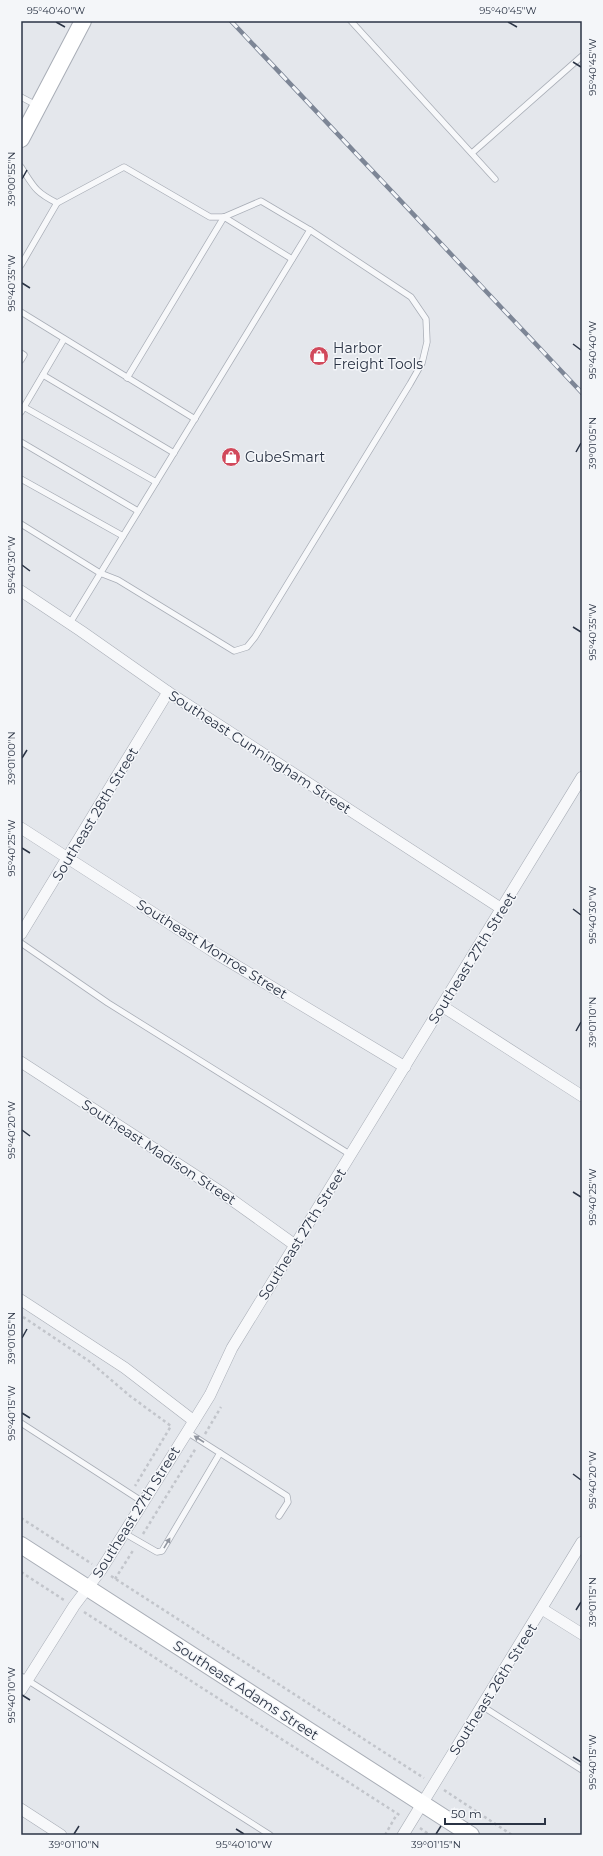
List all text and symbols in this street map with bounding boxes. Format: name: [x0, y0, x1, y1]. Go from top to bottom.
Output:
text: 95°40'40"W: [27, 4, 85, 17]
text: 95°40'45"W: [479, 4, 537, 17]
text: 95°40'45"W: [586, 38, 599, 96]
text: 39°00'55"N: [5, 152, 18, 206]
text: 95°40'35"W: [5, 255, 18, 311]
text: 95°40'40"W: [586, 321, 599, 379]
place label: Harbor Freight Tools: [333, 339, 423, 373]
shop icon: Harbor Freight Tools: [308, 345, 330, 367]
text: 39°01'05"N: [586, 417, 599, 469]
shop icon: CubeSmart: [220, 446, 242, 468]
place label: CubeSmart: [245, 448, 326, 466]
text: 95°40'30"W: [5, 536, 18, 594]
text: 95°40'35"W: [586, 604, 599, 660]
street label: Southeast Cunningham Street: [165, 686, 355, 818]
text: 39°01'00"N: [5, 731, 18, 785]
street label: Southeast 28th Street: [48, 744, 142, 884]
text: 95°40'25"W: [5, 819, 18, 877]
text: 95°40'30"W: [586, 886, 599, 944]
street label: Southeast 27th Street: [424, 889, 520, 1027]
street label: Southeast Monroe Street: [133, 895, 291, 1003]
text: 39°01'10"N: [586, 997, 599, 1047]
street label: Southeast Madison Street: [78, 1095, 240, 1209]
text: 95°40'20"W: [5, 1101, 18, 1159]
street label: Southeast 27th Street: [254, 1165, 350, 1303]
text: 95°40'25"W: [586, 1168, 599, 1226]
text: 39°01'05"N: [5, 1312, 18, 1364]
text: 95°40'15"W: [5, 1385, 18, 1441]
one-way arrow: [194, 1435, 204, 1443]
street label: Southeast 27th Street: [88, 1443, 184, 1581]
text: 95°40'20"W: [586, 1451, 599, 1509]
one-way arrow: [164, 1537, 171, 1549]
text: 39°01'15"N: [586, 1577, 599, 1627]
street label: Southeast 26th Street: [445, 1619, 541, 1758]
street label: Southeast Adams Street: [170, 1636, 322, 1744]
text: 95°40'10"W: [5, 1667, 18, 1723]
text: 95°40'15"W: [586, 1734, 599, 1790]
scale bar: [445, 1800, 545, 1826]
text: 50 m: [451, 1806, 482, 1821]
text: 39°01'10"N: [49, 1838, 99, 1851]
text: 95°40'10"W: [216, 1838, 272, 1851]
text: 39°01'15"N: [411, 1838, 461, 1851]

